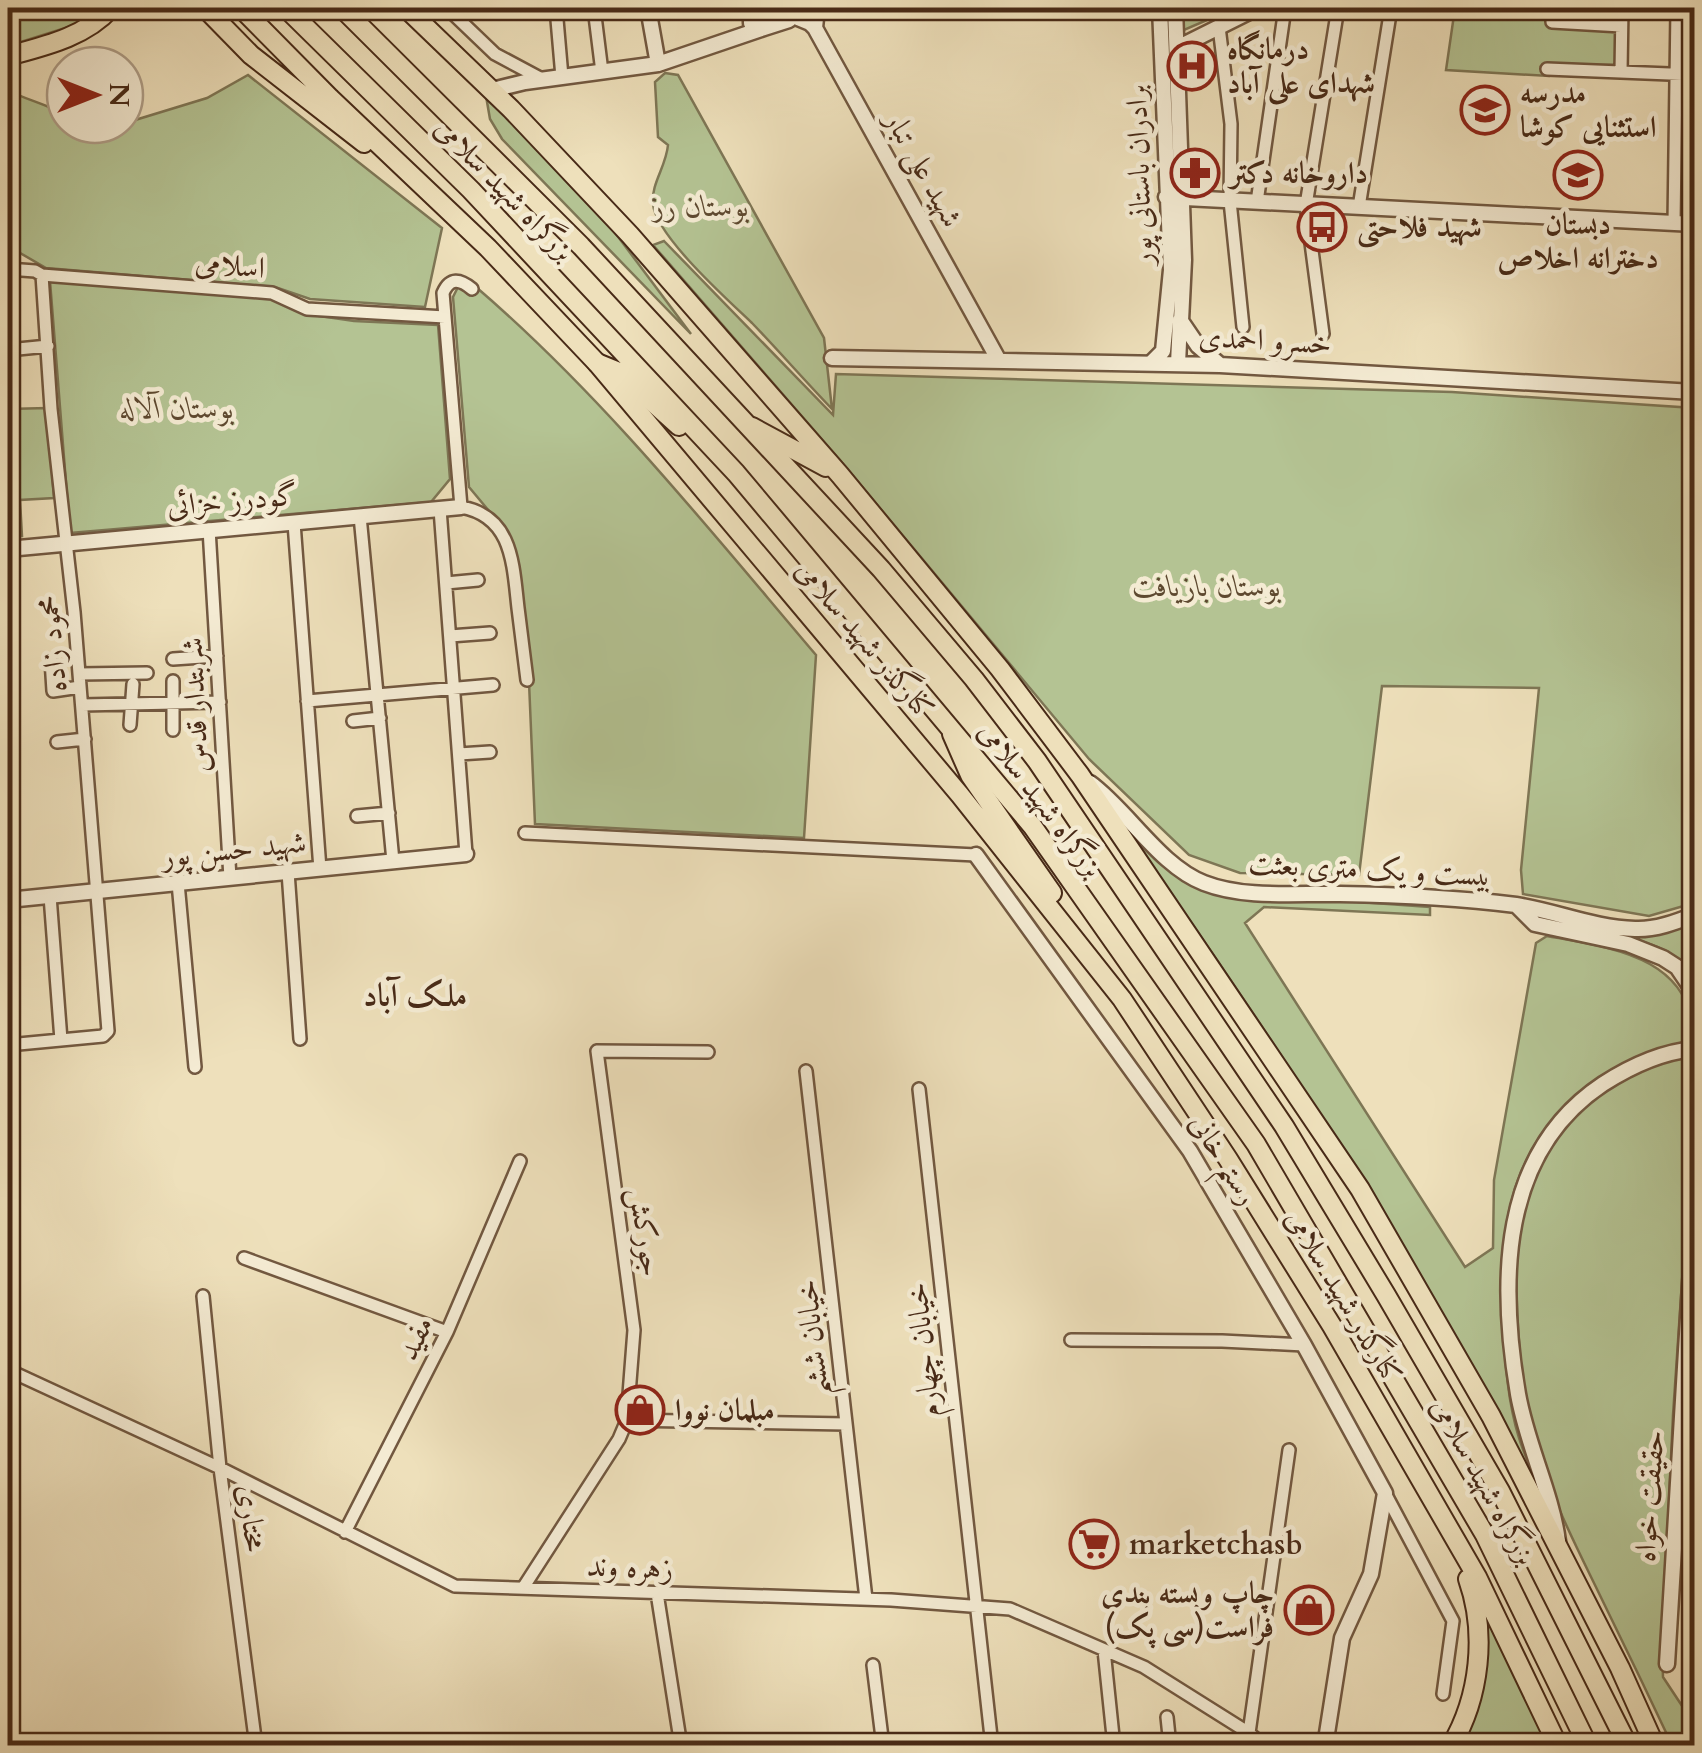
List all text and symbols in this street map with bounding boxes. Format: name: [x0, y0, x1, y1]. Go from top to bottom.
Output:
place label: درمانگاه شهدای علی آباد: [1227, 29, 1375, 106]
hospital icon: درمانگاه شهدای علی آباد: [1166, 40, 1218, 92]
north arrow: [45, 45, 145, 145]
place label: مدرسه استثنایی کوشا: [1520, 73, 1657, 148]
text: N: [100, 83, 138, 107]
street label: برادران باستانی پور: [1116, 84, 1163, 269]
school or university icon: مدرسه استثنایی کوشا: [1459, 84, 1511, 136]
street label: شهید علی تبار: [873, 101, 972, 235]
street label: بزرگراه شهید سلامی: [425, 108, 584, 270]
pharmacy icon: داروخانه دکتر: [1169, 147, 1221, 199]
school or university icon: دبستان دخترانه اخلاص: [1552, 149, 1604, 201]
place label: داروخانه دکتر: [1227, 153, 1368, 194]
park label: بوستان رز: [651, 186, 750, 227]
bus stop icon: شهید فلاحتی: [1296, 201, 1348, 253]
place label: دبستان دخترانه اخلاص: [1497, 204, 1659, 279]
place label: شهید فلاحتی: [1357, 207, 1482, 249]
street label: اسلامی: [193, 242, 267, 289]
street label: خسرو احمدی: [1197, 317, 1333, 364]
park label: بوستان آلاله: [120, 388, 235, 429]
street label: گودرز خزائی: [165, 474, 299, 527]
street label: کنارگذر شهید سلامی: [786, 550, 944, 728]
park label: بوستان بازیافت: [1133, 566, 1282, 607]
street label: محمود زاده: [28, 594, 77, 694]
street label: شربتدار قدس: [171, 636, 220, 774]
street label: بزرگراه شهید سلامی: [968, 713, 1113, 886]
street label: شهید حسن پور: [157, 822, 308, 878]
street label: بیست و یک متری بعثت: [1247, 843, 1493, 896]
district label: ملک آباد: [363, 974, 467, 1018]
street label: رستم خانی: [1173, 1106, 1268, 1217]
street label: جورکش: [619, 1185, 672, 1279]
street label: کنارگذر شهید سلامی: [1275, 1201, 1413, 1391]
street label: خیابان ششم: [786, 1277, 847, 1398]
street label: خیابان چهارم: [896, 1280, 956, 1419]
street label: مفید: [387, 1309, 444, 1367]
shop icon: مبلمان نووا: [614, 1384, 666, 1436]
place label: مبلمان نووا: [675, 1390, 775, 1431]
street label: بزرگراه شهید سلامی: [1421, 1390, 1546, 1572]
street label: حقیقت خواه: [1624, 1429, 1675, 1563]
street label: مختاری: [227, 1482, 276, 1554]
supermarket icon: marketchasb: [1068, 1518, 1120, 1570]
place label: marketchasb: [1129, 1524, 1303, 1565]
street label: زهره وند: [586, 1546, 674, 1589]
place label: چاپ وبسته بندی فراست(سی پک): [1101, 1573, 1274, 1649]
shop icon: چاپ وبسته بندی فراست(سی پک): [1283, 1584, 1335, 1636]

